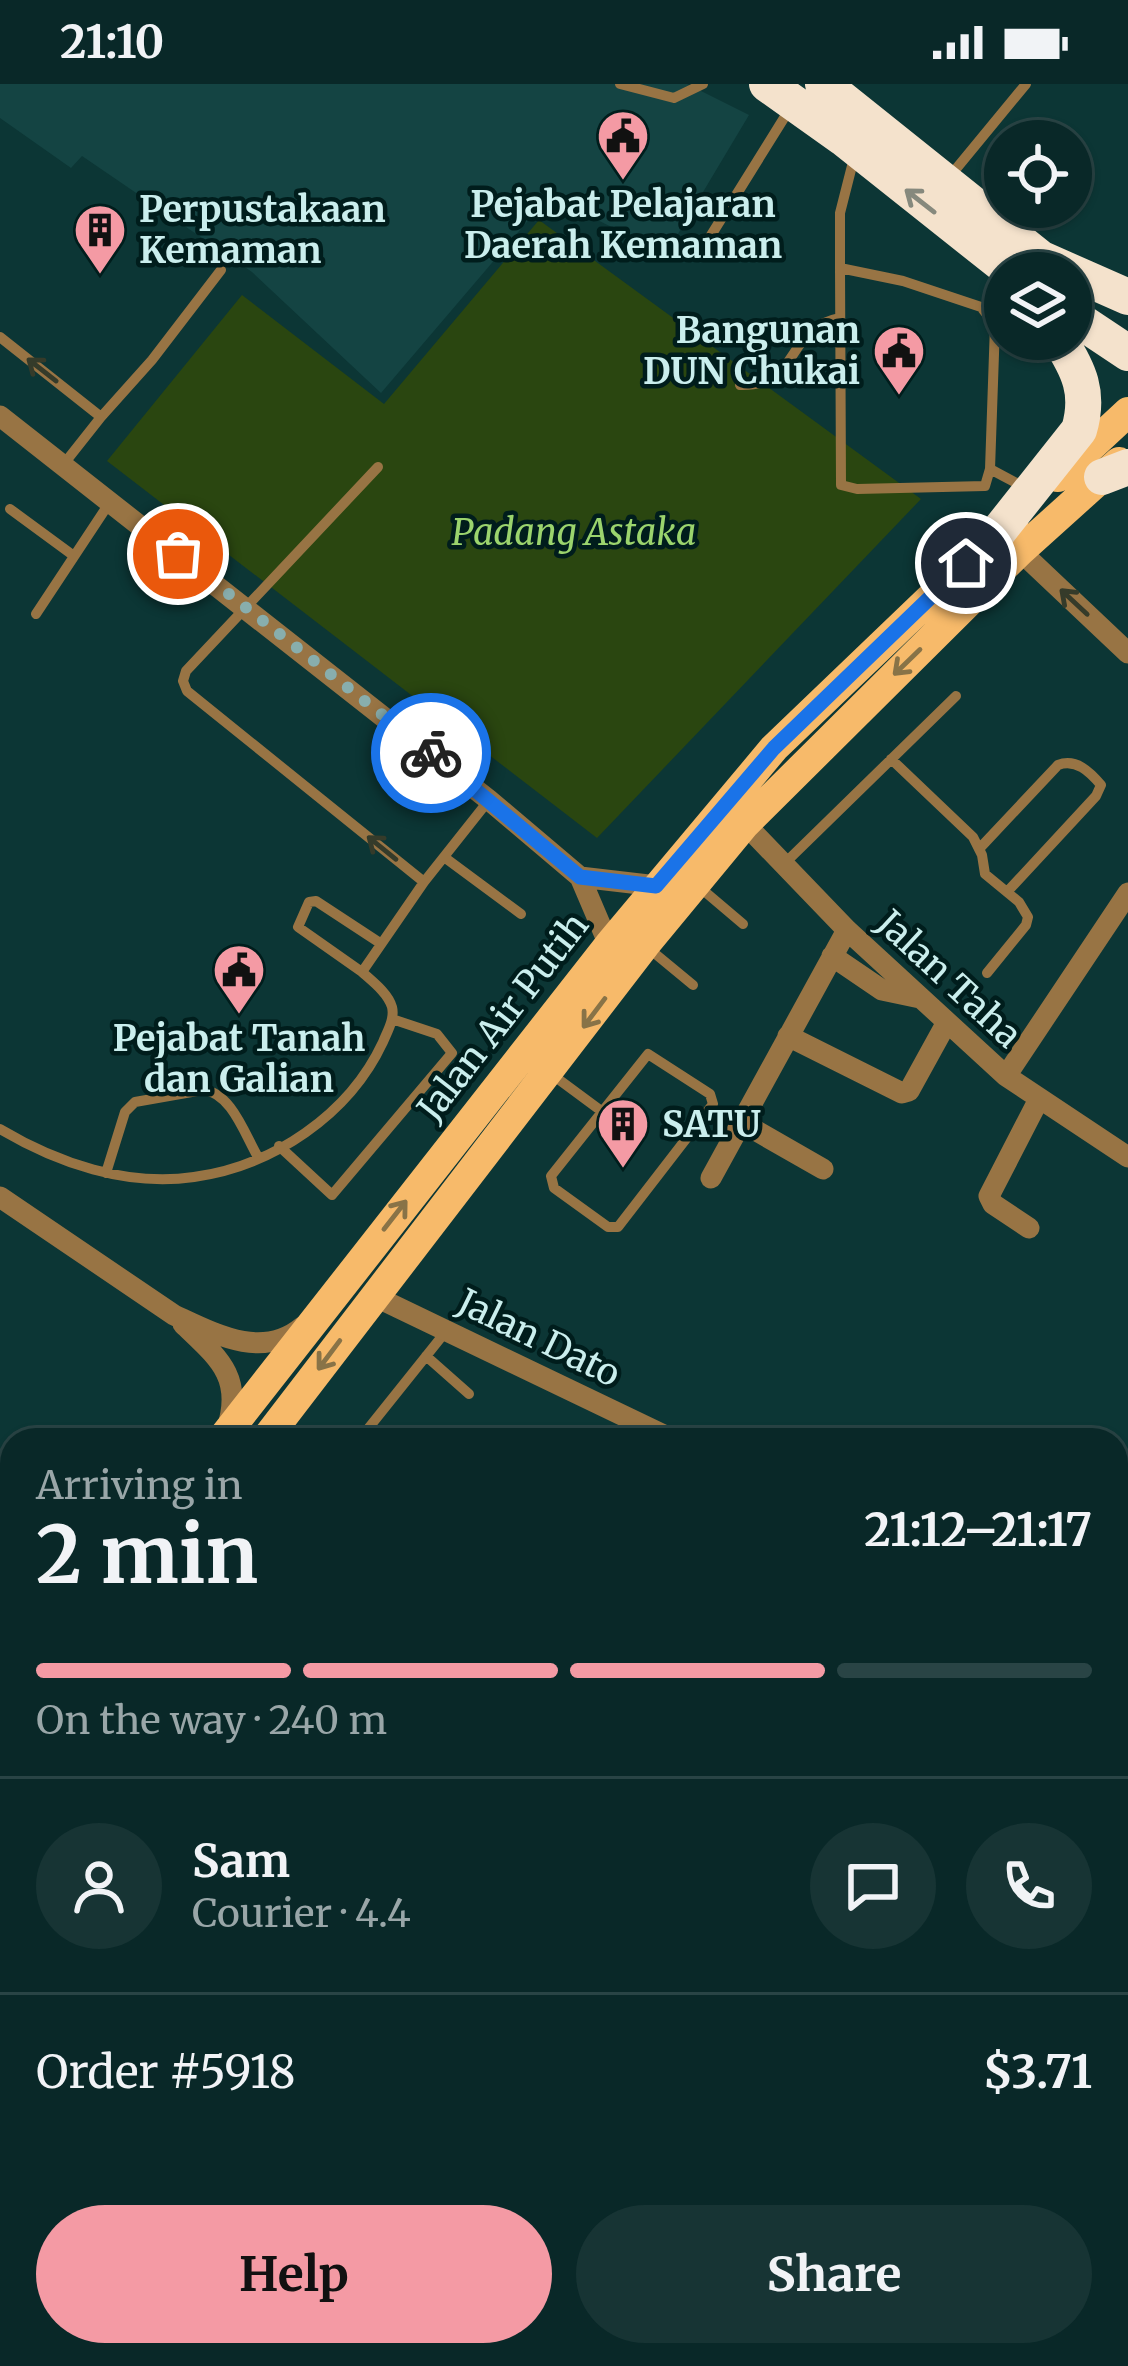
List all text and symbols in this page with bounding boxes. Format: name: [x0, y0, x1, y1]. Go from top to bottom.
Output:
text: 21:10: [60, 14, 164, 70]
public building icon: Pejabat Pelajaran Daerah Kemaman: [595, 108, 651, 182]
map controls: [984, 120, 1092, 360]
button: locate: [984, 120, 1092, 228]
place label: Pejabat Pelajaran Daerah Kemaman: [464, 182, 782, 268]
place label: Perpustakaan Kemaman: [139, 187, 386, 273]
one-way arrow: [905, 188, 937, 215]
building icon: Perpustakaan Kemaman: [72, 202, 128, 276]
button: layers: [984, 252, 1092, 360]
place label: Bangunan DUN Chukai: [643, 308, 860, 394]
public building icon: Bangunan DUN Chukai: [871, 323, 927, 397]
one-way arrow: [26, 357, 58, 384]
pin: [127, 503, 229, 605]
park label: Padang Astaka: [452, 510, 696, 555]
pin: [915, 512, 1017, 614]
icon: bag: [145, 521, 211, 587]
icon: home: [933, 530, 999, 596]
one-way arrow: [1060, 588, 1089, 616]
one-way arrow: [893, 648, 922, 676]
courier: [371, 693, 491, 813]
icon: bike: [398, 720, 464, 786]
one-way arrow: [367, 835, 398, 862]
street label: Jalan Taha: [867, 900, 1031, 1057]
street label: Jalan Air Putih: [407, 904, 598, 1131]
public building icon: Pejabat Tanah dan Galian: [211, 942, 267, 1016]
one-way arrow: [581, 996, 607, 1029]
place label: Pejabat Tanah dan Galian: [113, 1016, 365, 1102]
building icon: SATU: [595, 1096, 651, 1170]
place label: SATU: [662, 1102, 761, 1147]
one-way arrow: [382, 1200, 408, 1232]
street label: Jalan Dato: [450, 1279, 628, 1397]
one-way arrow: [317, 1338, 343, 1371]
text: Arriving in: [36, 1461, 243, 1510]
text: 21:12–21:17: [864, 1502, 1092, 1558]
text: 2 min: [36, 1506, 258, 1604]
text: On the way · 240 m: [36, 1696, 387, 1745]
button: person: [36, 1823, 162, 1949]
button: chat: [810, 1823, 936, 1949]
button: phone: [966, 1823, 1092, 1949]
text: Sam: [192, 1833, 290, 1889]
text: Courier · 4.4: [192, 1889, 411, 1938]
text: Order #5918: [36, 2044, 296, 2100]
text: $3.71: [983, 2044, 1092, 2100]
button: Help: [36, 2205, 552, 2343]
button: Share: [576, 2205, 1092, 2343]

